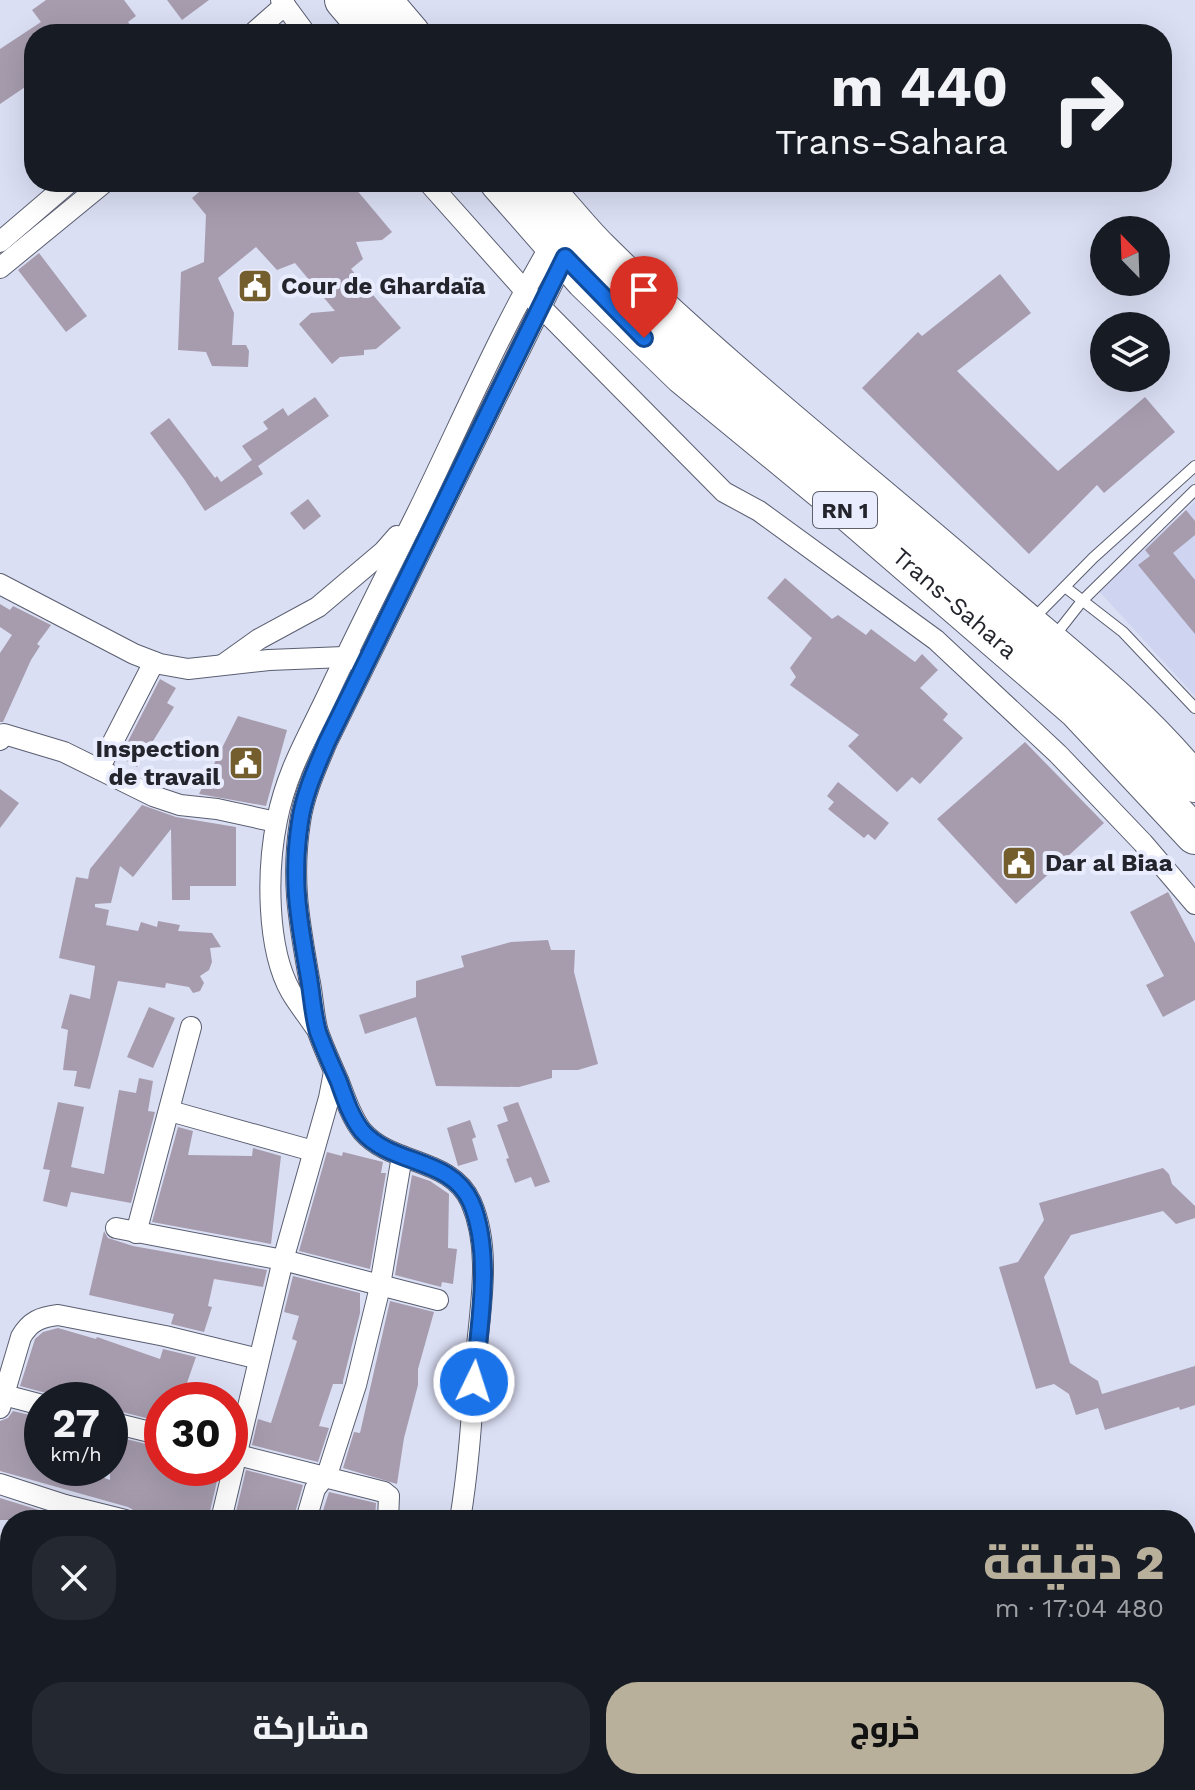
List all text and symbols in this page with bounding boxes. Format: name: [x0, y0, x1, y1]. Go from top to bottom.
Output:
text: 440 m: [831, 54, 1008, 120]
icon: right: [1036, 56, 1140, 160]
text: Trans-Sahara: [775, 121, 1008, 163]
north arrow: [1090, 216, 1170, 296]
map controls: [1090, 216, 1170, 392]
pin: [610, 256, 678, 338]
public building icon: Cour de Ghardaïa: [236, 267, 274, 305]
icon: arrive: [622, 268, 666, 312]
place label: Cour de Ghardaïa: [281, 272, 485, 300]
button: layers: [1090, 312, 1170, 392]
road number: RN 1: [813, 492, 877, 528]
street label: Trans-Sahara: [887, 542, 1023, 665]
place label: Inspection de travail: [95, 735, 220, 791]
public building icon: Inspection de travail: [227, 744, 265, 782]
public building icon: Dar al Biaa: [1000, 844, 1038, 882]
place label: Dar al Biaa: [1045, 849, 1173, 877]
position arrow: [432, 1340, 516, 1424]
speed limit sign: 30: [144, 1382, 248, 1486]
text: 27: [52, 1400, 100, 1447]
text: km/h: [50, 1442, 102, 1466]
text: 2 دقيقة: [983, 1534, 1164, 1591]
button: close: [32, 1536, 116, 1620]
text: 480 m · 17:04: [995, 1593, 1164, 1623]
button: مشاركة: [32, 1682, 590, 1774]
button: خروج: [606, 1682, 1164, 1774]

